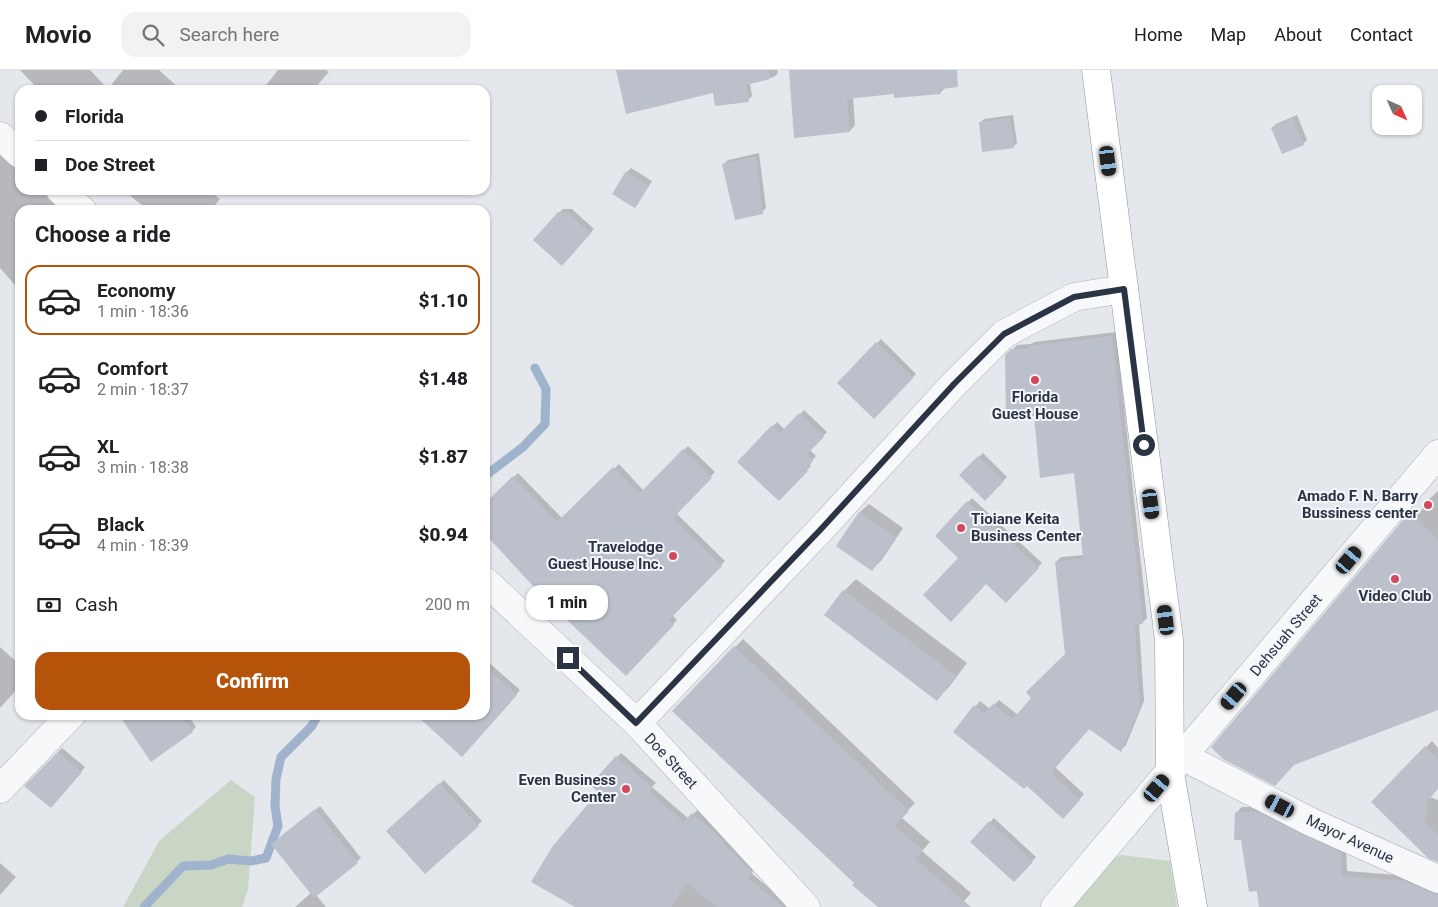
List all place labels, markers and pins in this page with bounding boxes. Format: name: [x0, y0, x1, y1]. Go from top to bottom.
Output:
marker: Florida Guest House: [1029, 374, 1041, 386]
place label: Florida Guest House: [992, 388, 1078, 423]
place label: Amado F. N. Barry Bussiness center: [1297, 487, 1419, 522]
marker: Amado F. N. Barry Bussiness center: [1422, 499, 1434, 511]
place label: Tioiane Keita Business Center: [971, 510, 1082, 545]
marker: Tioiane Keita Business Center: [955, 522, 967, 534]
place label: Travelodge Guest House Inc.: [548, 538, 663, 573]
marker: Travelodge Guest House Inc.: [667, 550, 679, 562]
marker: Video Club: [1389, 573, 1401, 585]
place label: Video Club: [1358, 587, 1432, 605]
place label: Even Business Center: [518, 771, 616, 806]
marker: Even Business Center: [620, 783, 632, 795]

